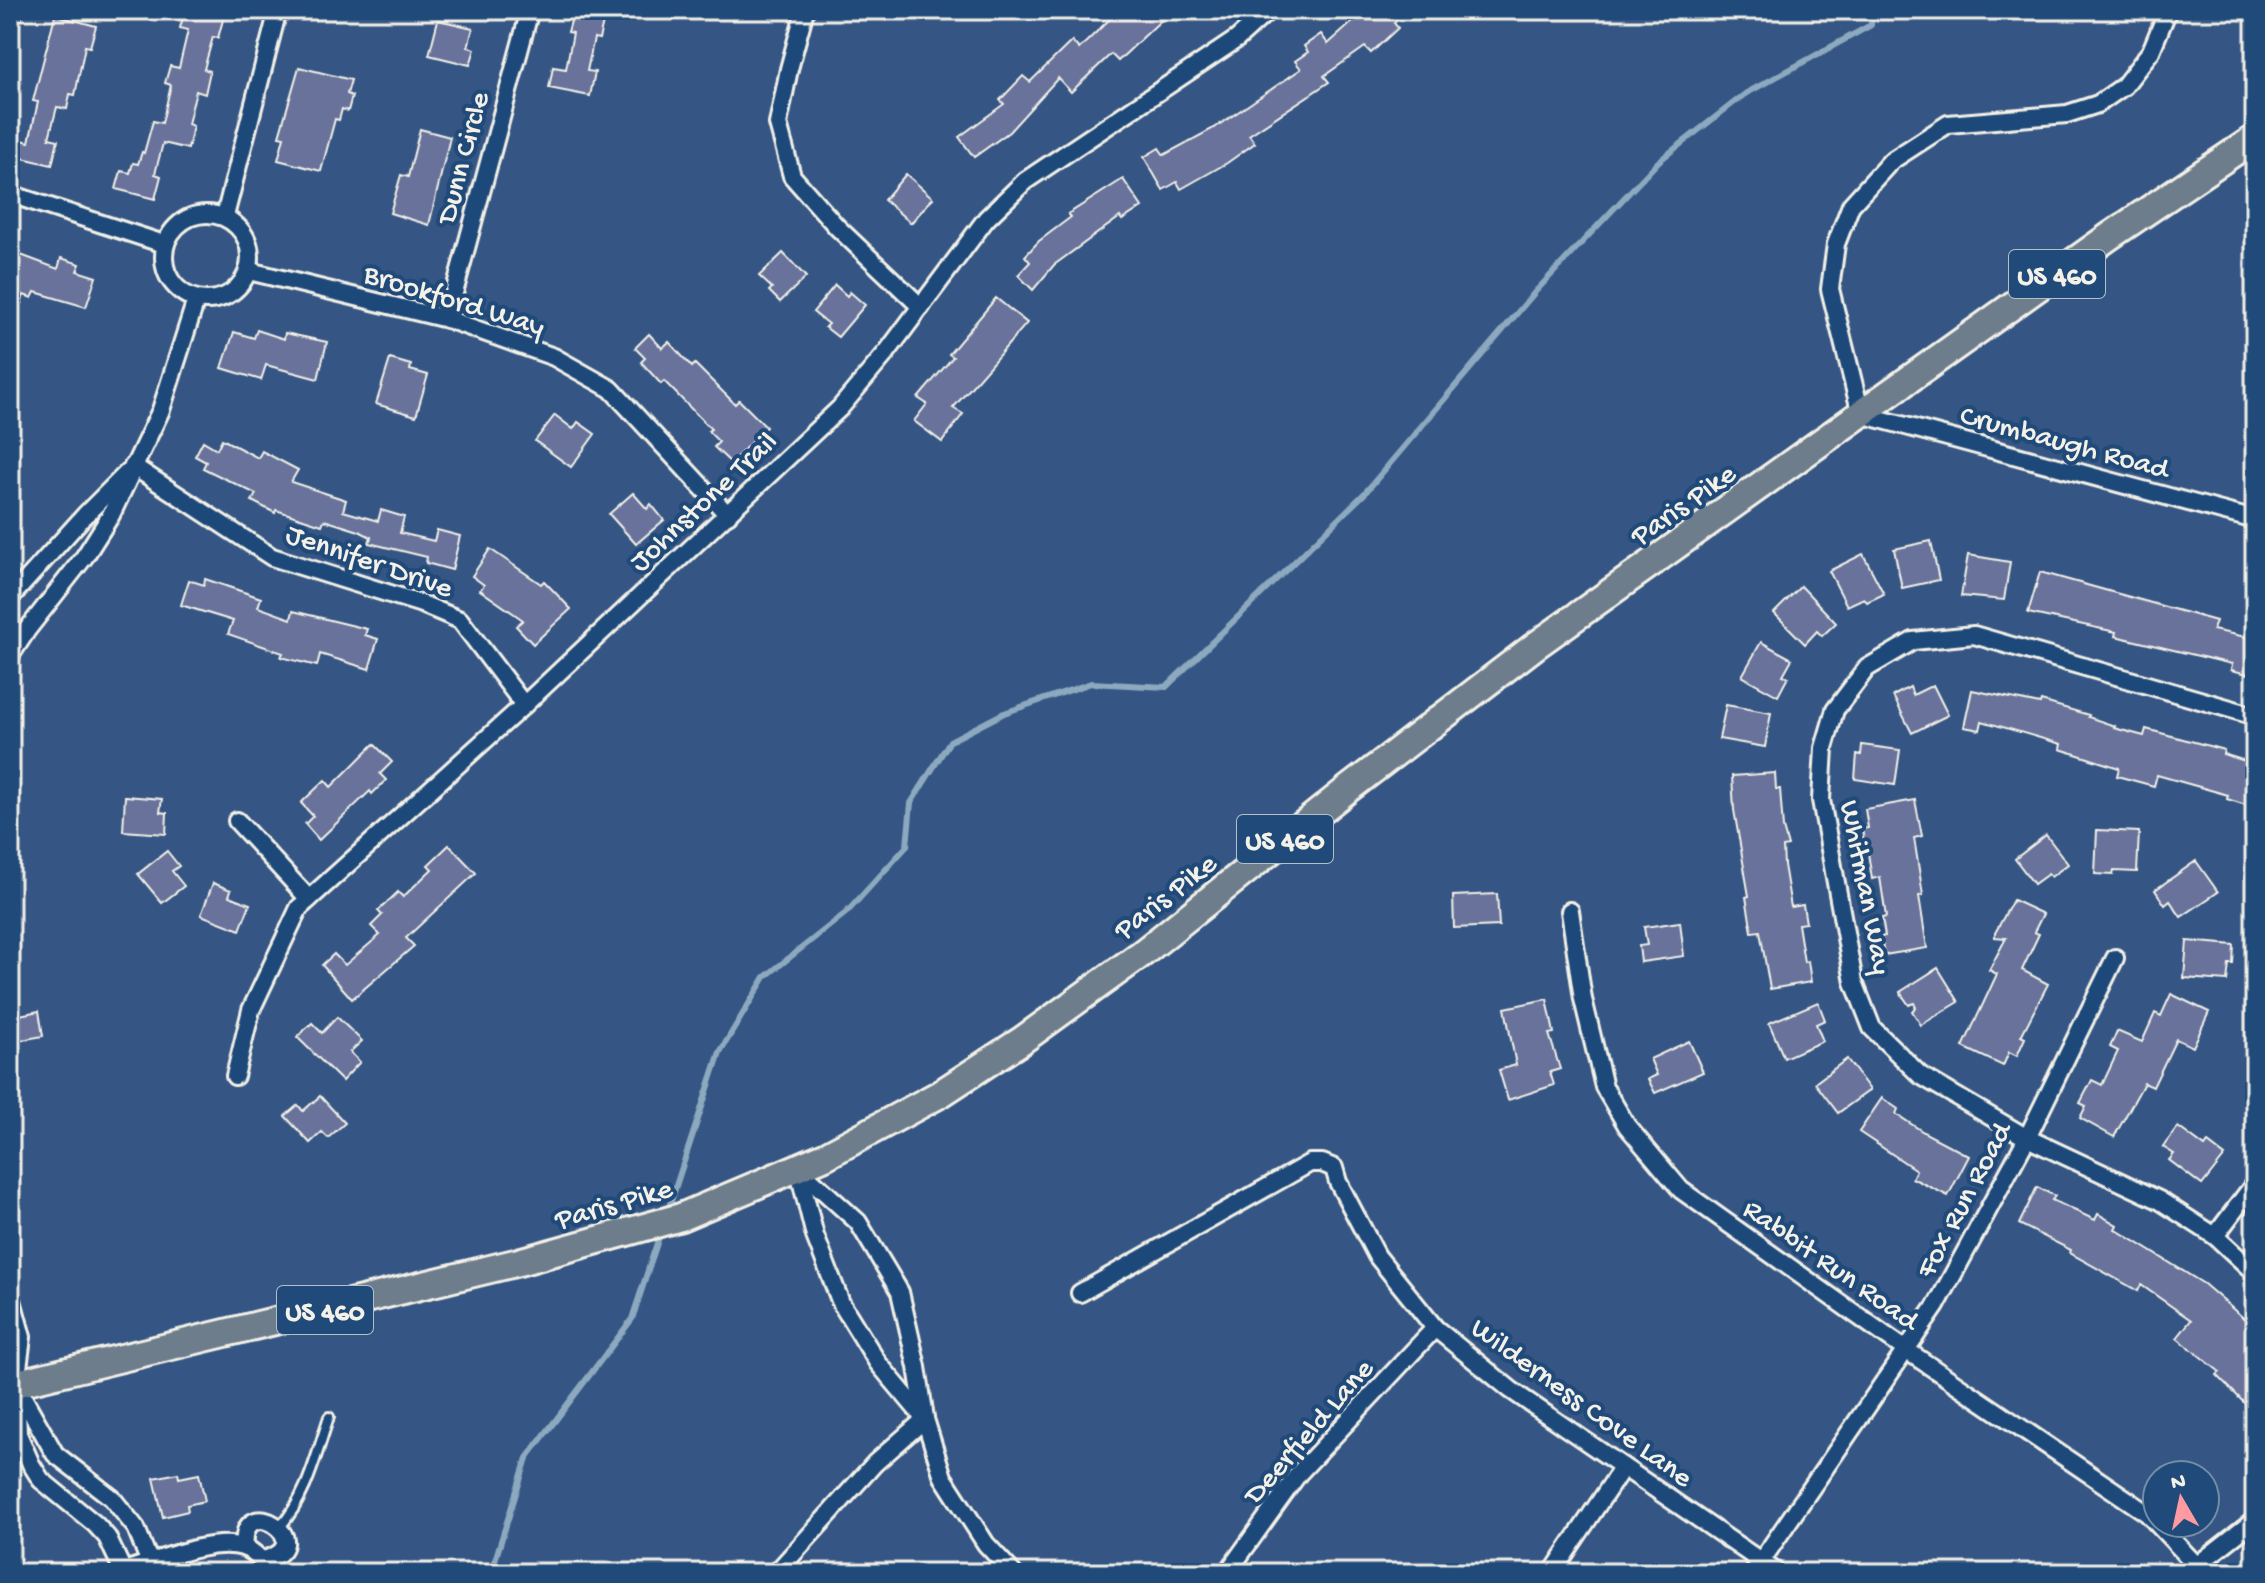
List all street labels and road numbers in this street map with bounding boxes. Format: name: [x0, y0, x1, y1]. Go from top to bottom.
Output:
street label: Dunn Circle: [430, 88, 500, 230]
road number: US 460: [2009, 250, 2105, 298]
street label: Brookford Way: [358, 258, 549, 347]
street label: Crumbaugh Road: [1956, 400, 2174, 490]
street label: Johnstone Trail: [624, 426, 786, 581]
street label: Paris Pike: [1624, 458, 1744, 556]
street label: Jennifer Drive: [280, 518, 457, 608]
street label: Whitman Way: [1830, 798, 1898, 978]
road number: US 460: [1237, 815, 1333, 863]
street label: Paris Pike: [1108, 847, 1225, 950]
street label: Fox Run Road: [1910, 1115, 2023, 1285]
street label: Paris Pike: [551, 1173, 677, 1240]
street label: Rabbit Run Road: [1735, 1193, 1926, 1342]
road number: US 460: [277, 1286, 373, 1334]
street label: Wilderness Cove Lane: [1462, 1312, 1699, 1497]
street label: Deerfield Lane: [1237, 1353, 1383, 1514]

